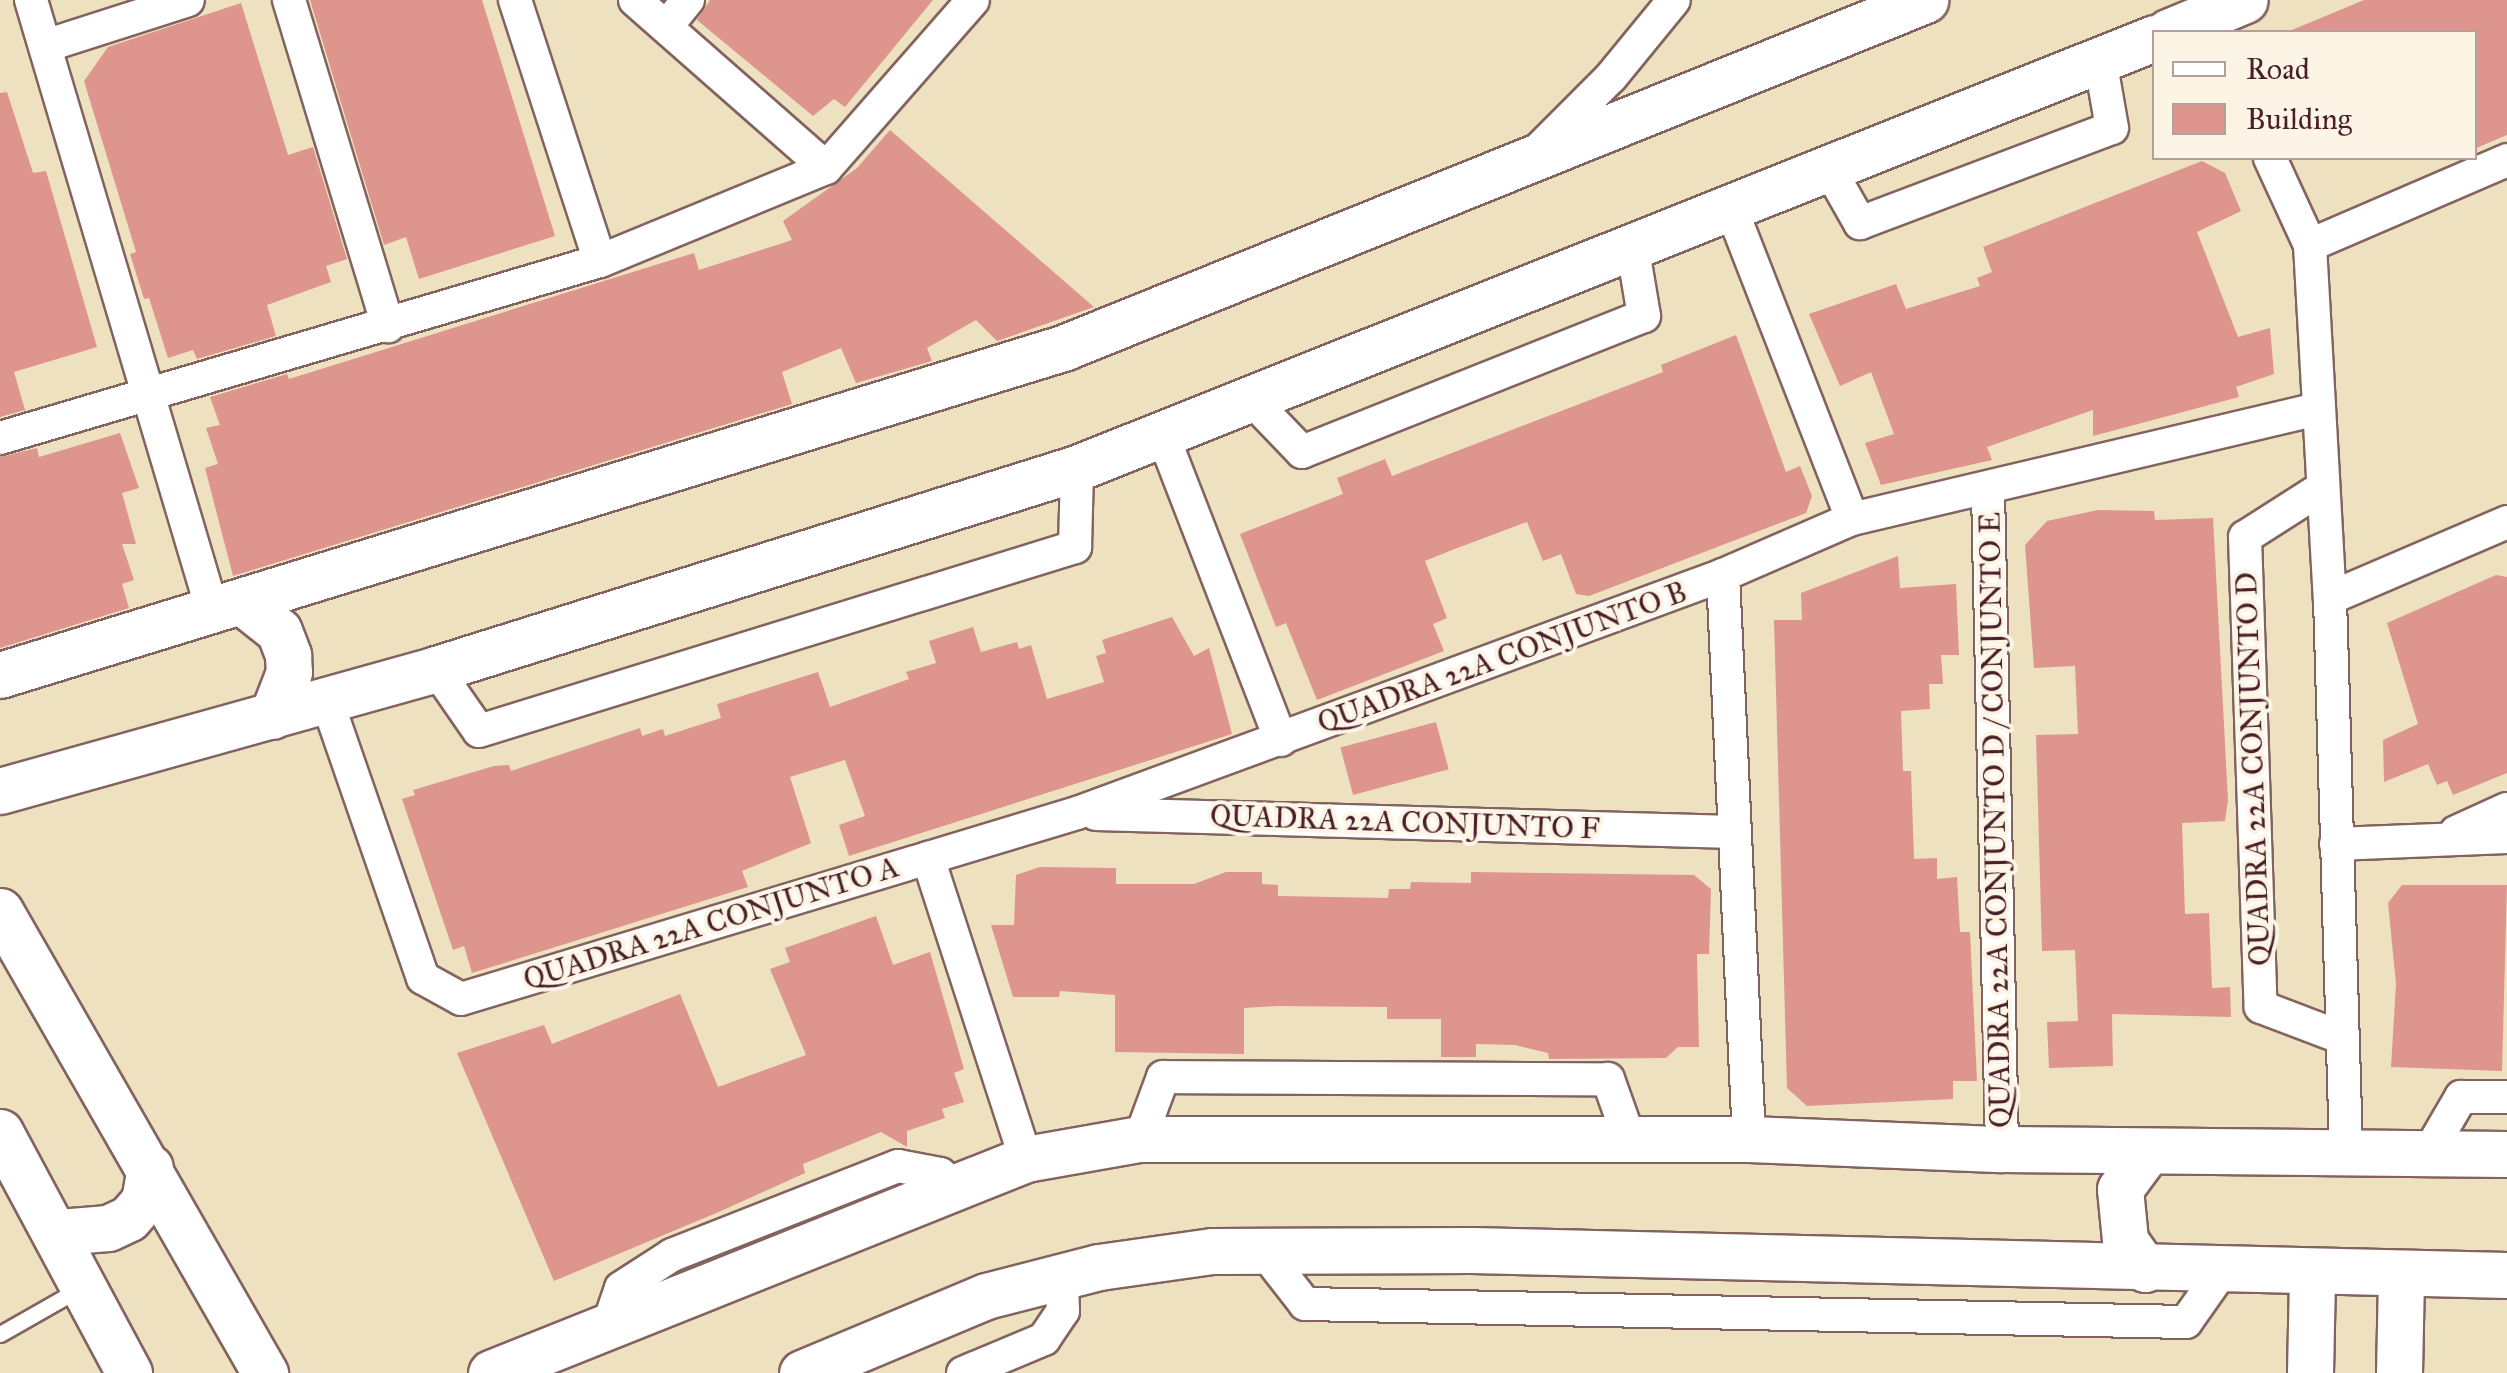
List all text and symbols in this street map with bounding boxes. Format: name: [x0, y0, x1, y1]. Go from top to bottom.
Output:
legend: [2152, 30, 2477, 160]
text: Road: [2246, 51, 2310, 87]
text: Building: [2246, 101, 2352, 137]
street label: QUADRA 22A CONJUNTO D / CONJUNTO E: [1972, 512, 2018, 1128]
street label: QUADRA 22A CONJUNTO D: [2228, 571, 2278, 967]
street label: QUADRA 22A CONJUNTO B: [1312, 573, 1692, 741]
street label: QUADRA 22A CONJUNTO F: [1209, 797, 1601, 847]
street label: QUADRA 22A CONJUNTO A: [519, 849, 903, 997]

